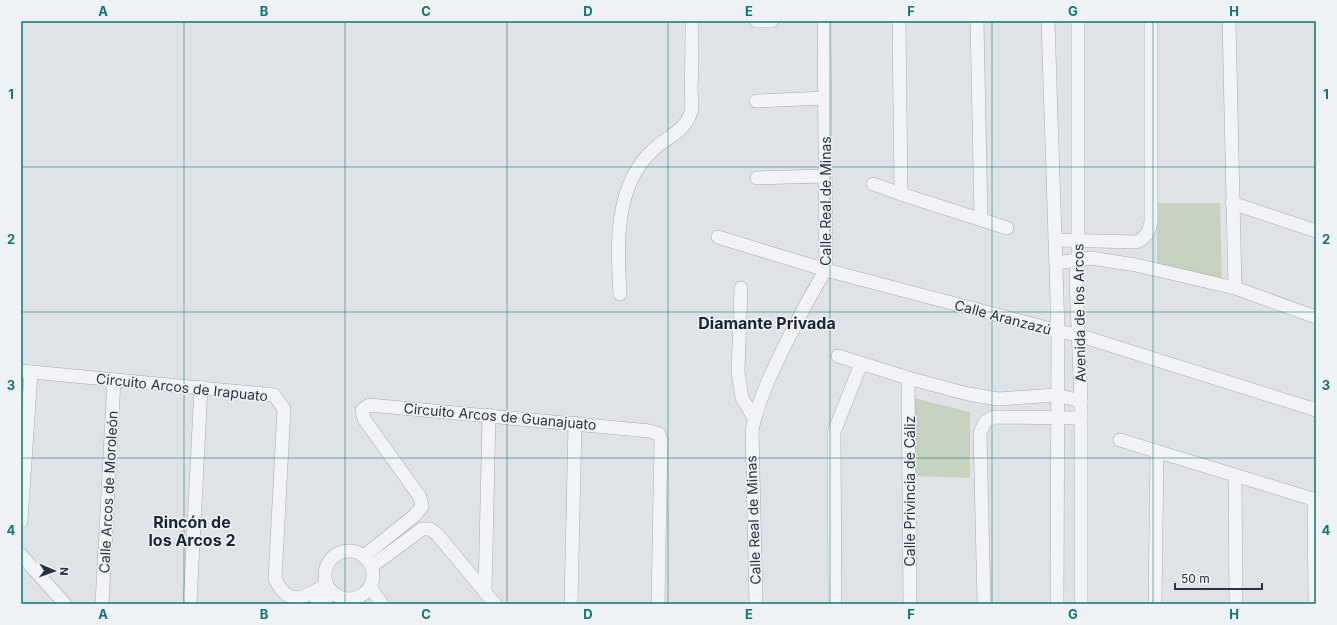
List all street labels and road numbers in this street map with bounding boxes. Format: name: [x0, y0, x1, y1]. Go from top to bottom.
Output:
street label: Calle Real de Minas: [817, 136, 834, 266]
street label: Avenida de los Arcos: [1069, 243, 1089, 383]
street label: Calle Aranzazú: [953, 296, 1053, 338]
street label: Circuito Arcos de Irapuato: [95, 370, 269, 404]
street label: Circuito Arcos de Guanajuato: [403, 399, 597, 433]
street label: Calle Arcos de Moroleón: [95, 410, 121, 574]
street label: Calle Privincia de Cáliz: [901, 416, 918, 566]
street label: Calle Real de Minas: [742, 455, 764, 585]

